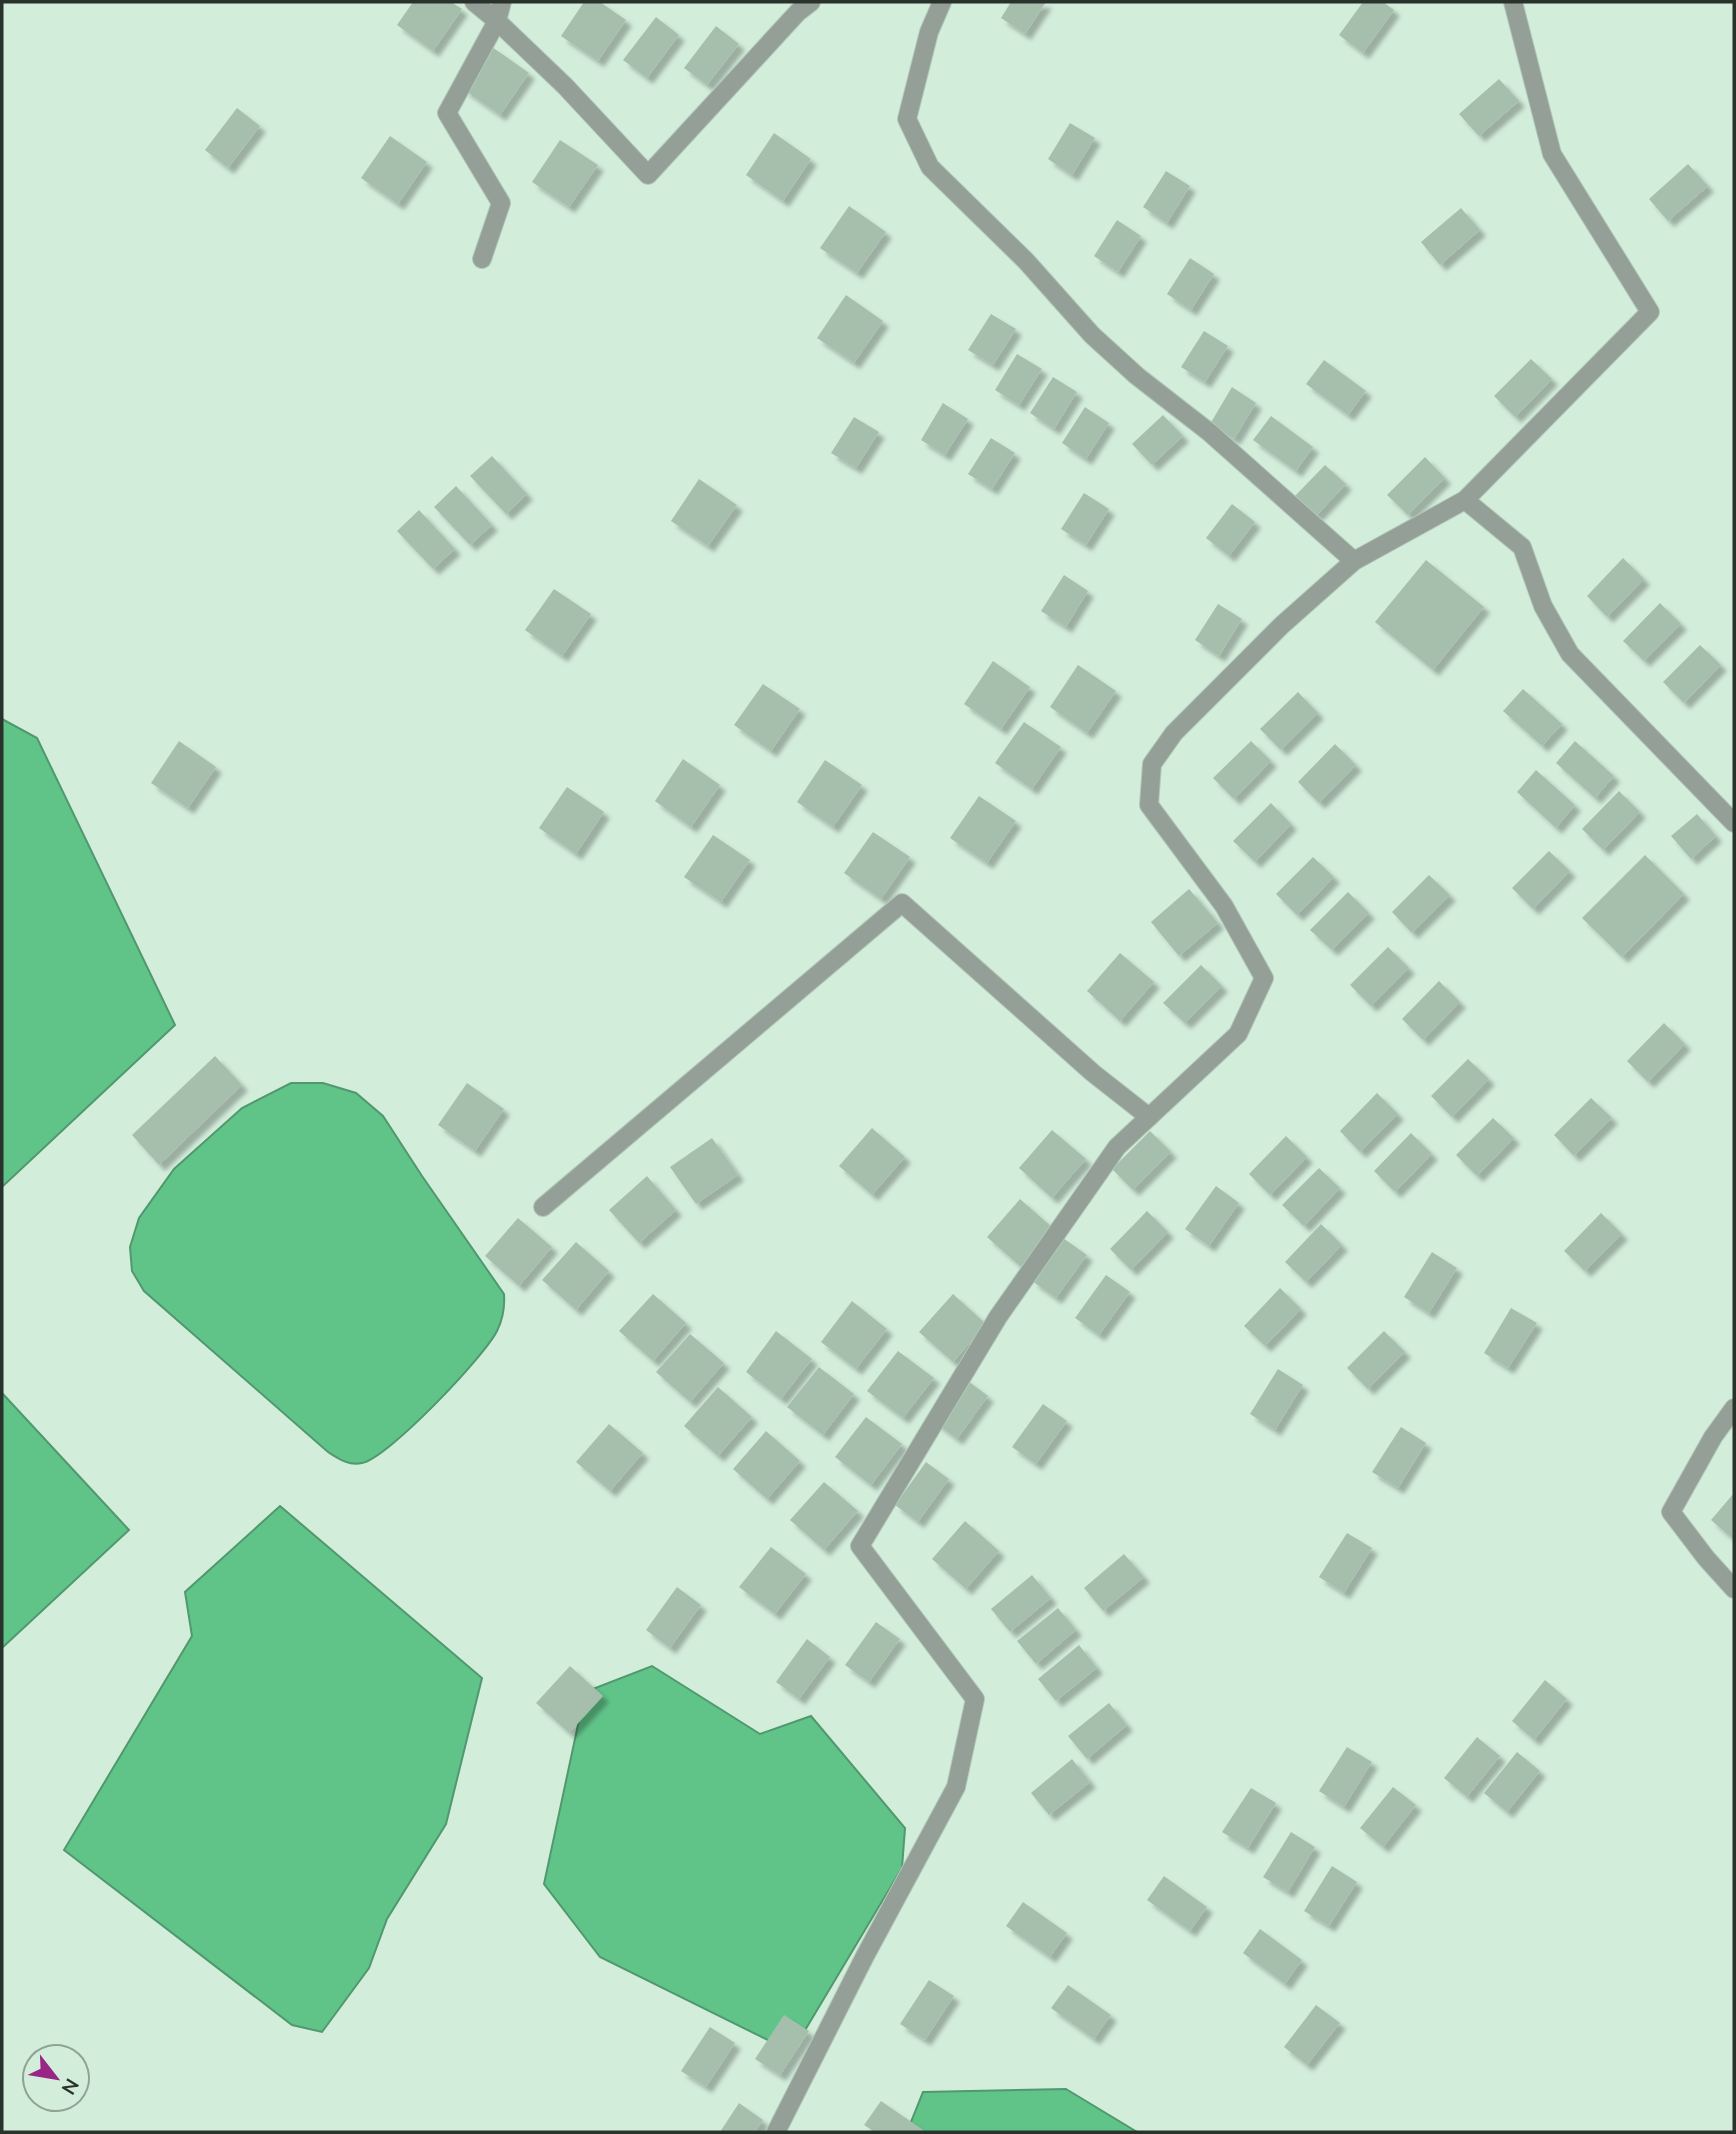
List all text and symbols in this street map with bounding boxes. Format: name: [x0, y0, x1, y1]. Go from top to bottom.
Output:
north arrow: [21, 2043, 91, 2113]
text: N: [57, 2074, 85, 2099]

